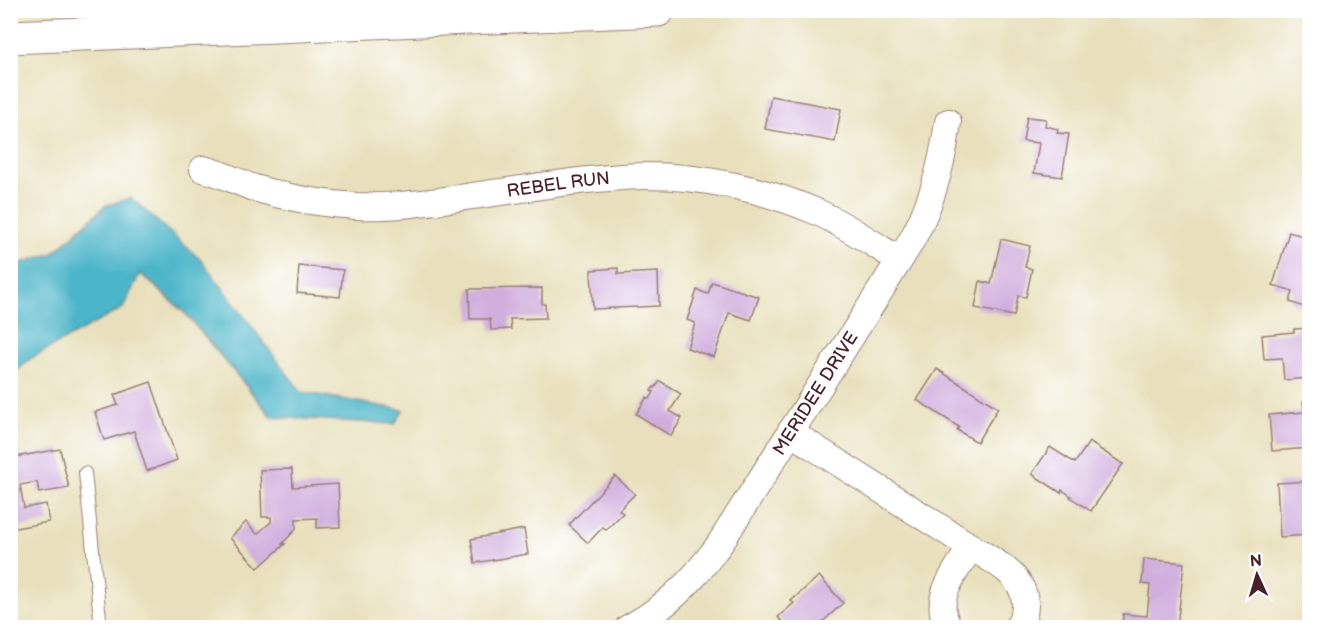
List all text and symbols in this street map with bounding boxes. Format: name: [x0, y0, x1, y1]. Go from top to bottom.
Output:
street label: REBEL RUN: [505, 168, 611, 202]
street label: MERIDEE DRIVE: [769, 328, 863, 459]
north arrow: [1227, 545, 1287, 605]
text: N: [1249, 552, 1263, 571]

